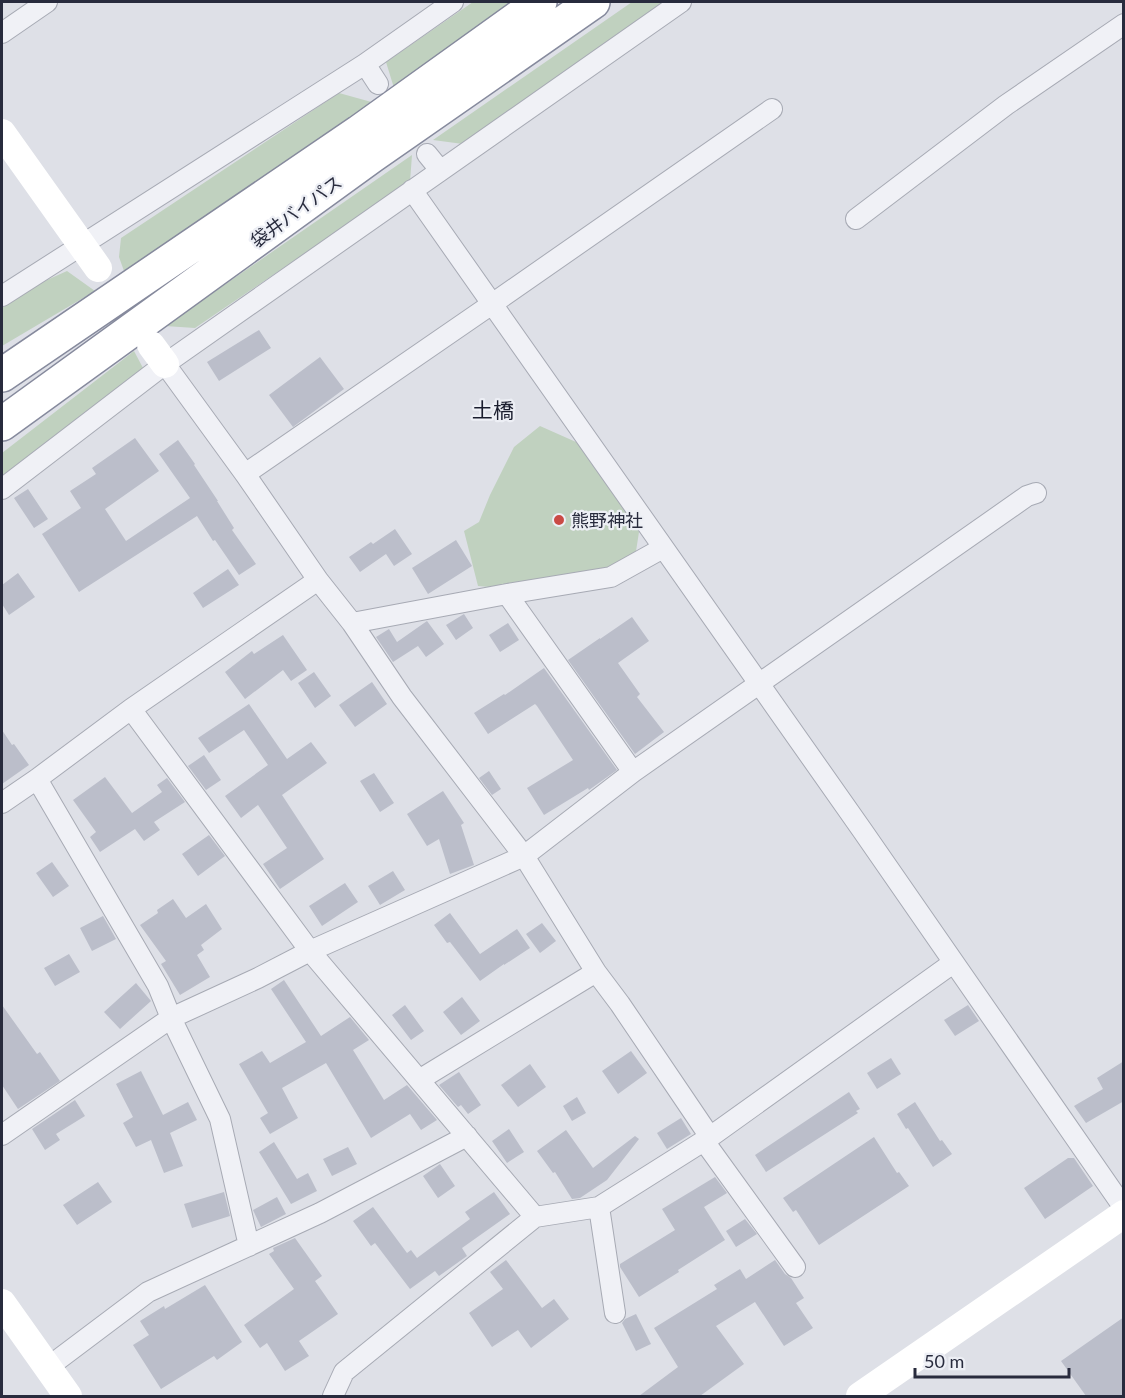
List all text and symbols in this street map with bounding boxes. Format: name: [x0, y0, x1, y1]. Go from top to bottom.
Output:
street label: 袋井バイパス: [246, 170, 346, 252]
district label: 土橋: [472, 397, 514, 422]
place label: 熊野神社: [571, 509, 643, 531]
marker: 熊野神社: [552, 513, 566, 527]
scale bar: [915, 1341, 1070, 1379]
text: 50 m: [924, 1350, 964, 1372]

